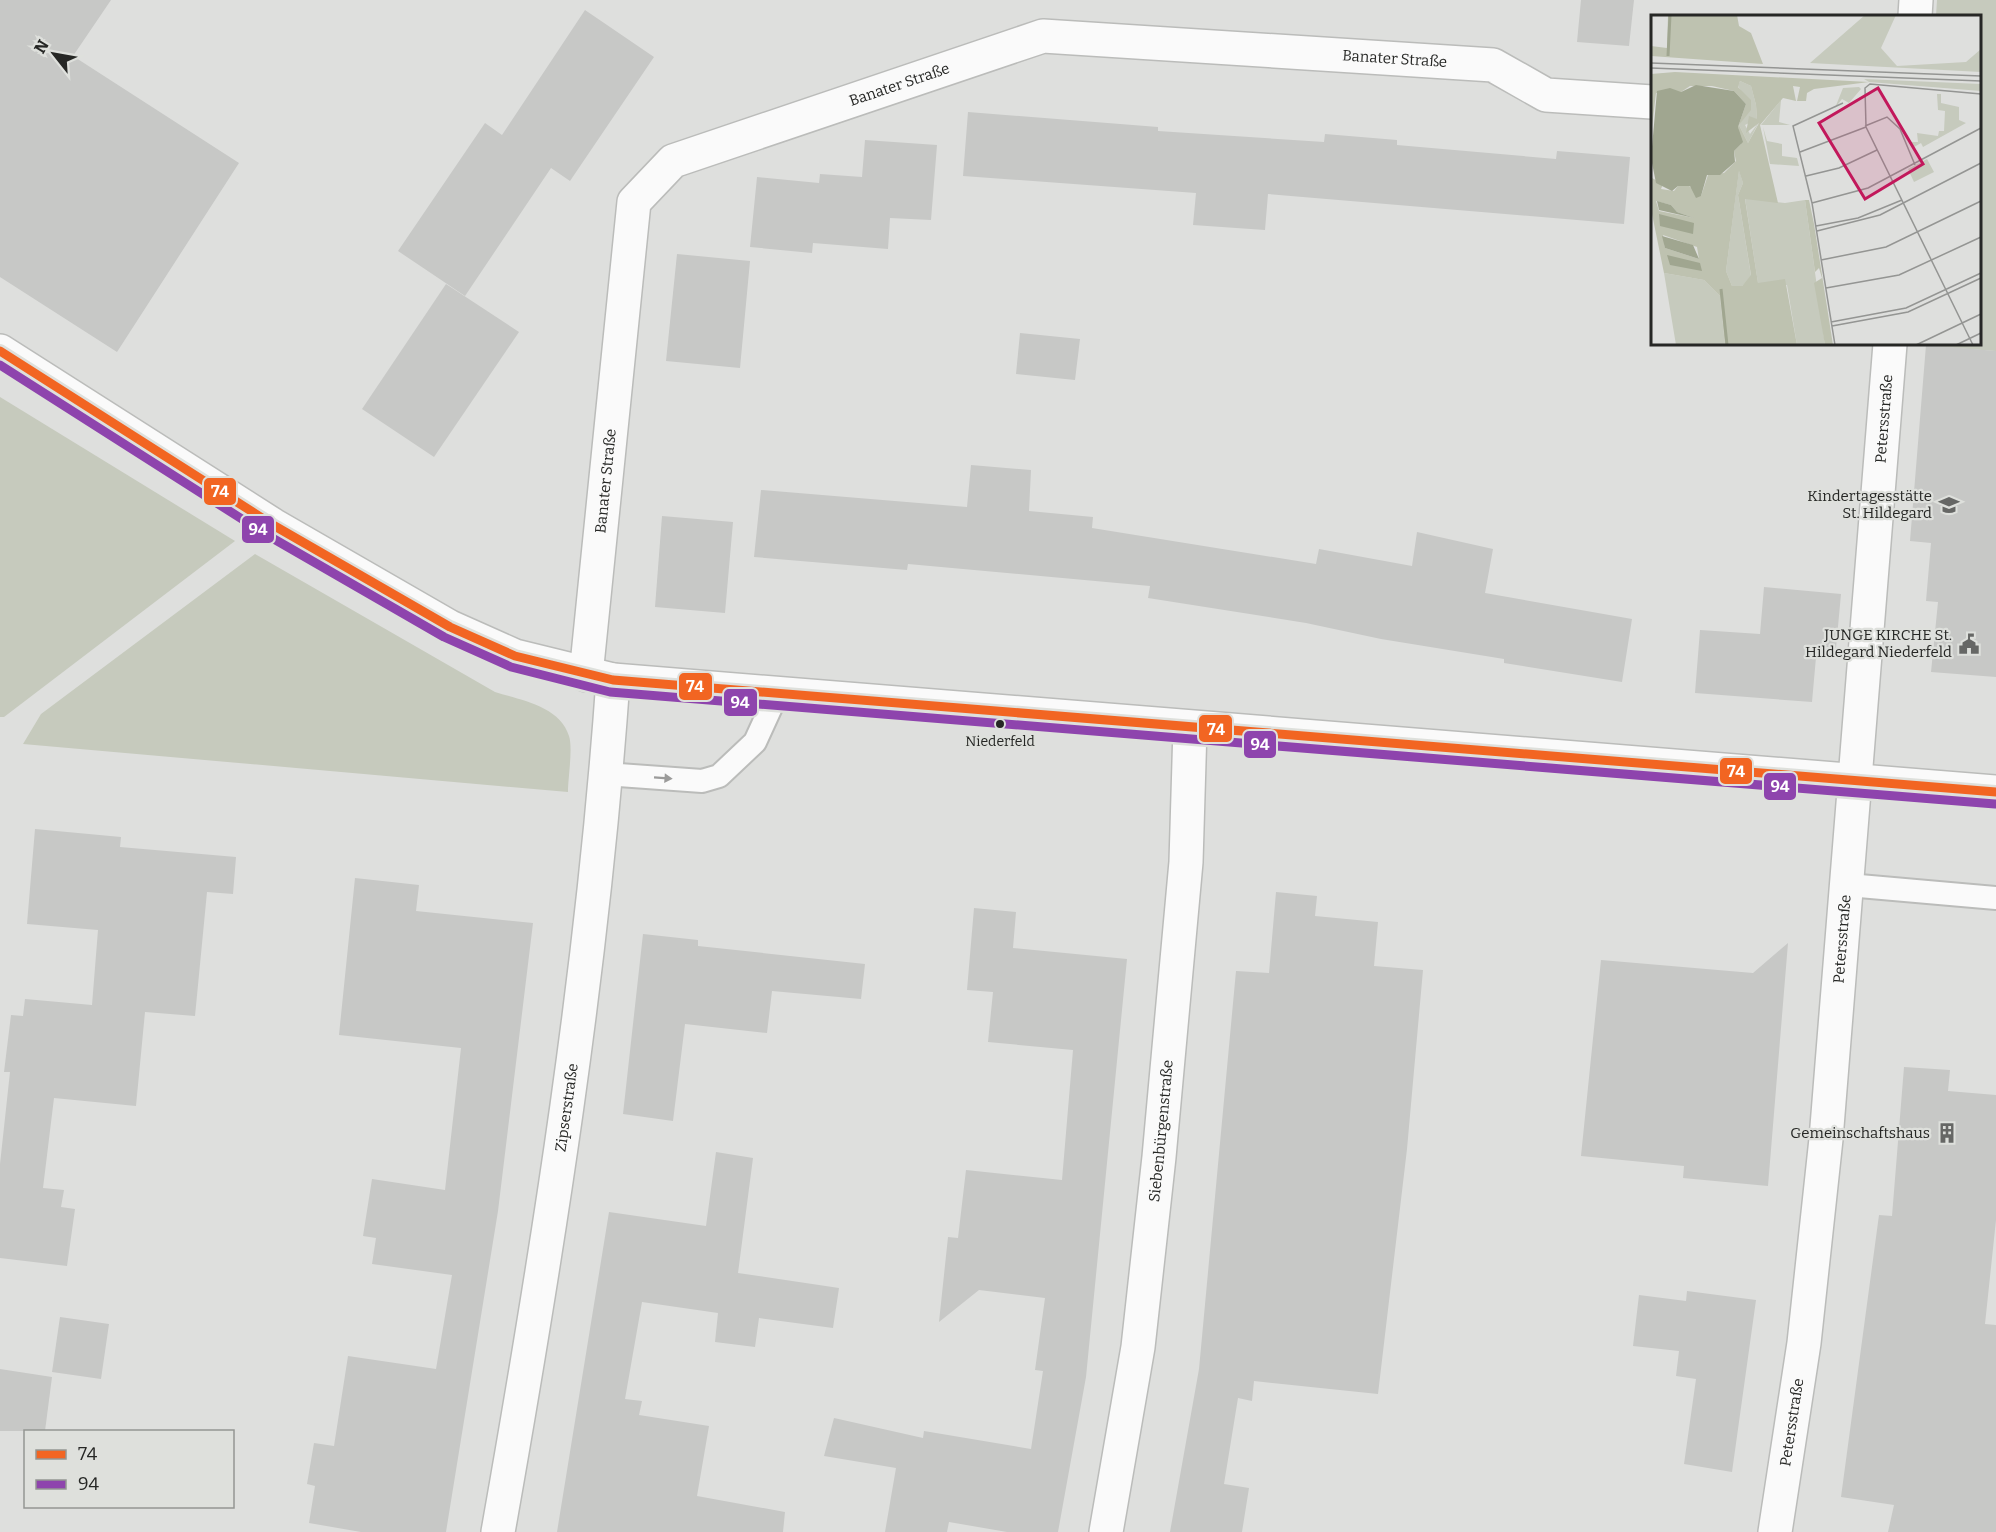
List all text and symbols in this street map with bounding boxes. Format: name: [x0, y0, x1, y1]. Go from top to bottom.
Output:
inset map: [1651, 15, 1981, 345]
north arrow: [24, 24, 84, 84]
text: N: [30, 36, 53, 57]
street label: Banater Straße: [1342, 46, 1448, 71]
street label: Banater Straße: [847, 59, 952, 110]
street label: Petersstraße: [1871, 374, 1897, 464]
street label: Banater Straße: [591, 428, 620, 534]
line badge: 74: [203, 477, 237, 506]
text: 74: [211, 482, 229, 501]
place label: Kindertagesstätte St. Hildegard: [1807, 487, 1932, 522]
school or university icon: Kindertagesstätte St. Hildegard: [1937, 493, 1961, 517]
line badge: 94: [241, 515, 275, 544]
text: 94: [248, 520, 268, 539]
place label: JUNGE KIRCHE St. Hildegard Niederfeld: [1805, 626, 1952, 661]
public building icon: JUNGE KIRCHE St. Hildegard Niederfeld: [1957, 632, 1981, 656]
line badge: 74: [678, 672, 713, 701]
text: 74: [686, 677, 704, 696]
line badge: 94: [723, 688, 758, 717]
text: 94: [730, 693, 750, 712]
line badge: 74: [1198, 714, 1233, 743]
marker: Niederfeld: [994, 718, 1006, 730]
text: 74: [1207, 720, 1225, 739]
line badge: 94: [1243, 730, 1277, 759]
place label: Niederfeld: [965, 733, 1035, 750]
text: 94: [1250, 735, 1270, 754]
line badge: 74: [1719, 757, 1753, 785]
text: 74: [1727, 762, 1745, 781]
line badge: 94: [1763, 772, 1797, 801]
one-way arrow: [653, 774, 672, 783]
text: 94: [1770, 777, 1790, 796]
street label: Petersstraße: [1830, 894, 1855, 984]
street label: Siebenbürgenstraße: [1145, 1059, 1177, 1203]
street label: Zipserstraße: [551, 1062, 582, 1153]
building icon: Gemeinschaftshaus: [1935, 1121, 1959, 1145]
place label: Gemeinschaftshaus: [1790, 1124, 1930, 1142]
street label: Petersstraße: [1776, 1377, 1807, 1468]
legend: [24, 1430, 234, 1508]
text: 74: [78, 1443, 98, 1465]
text: 94: [78, 1473, 100, 1495]

